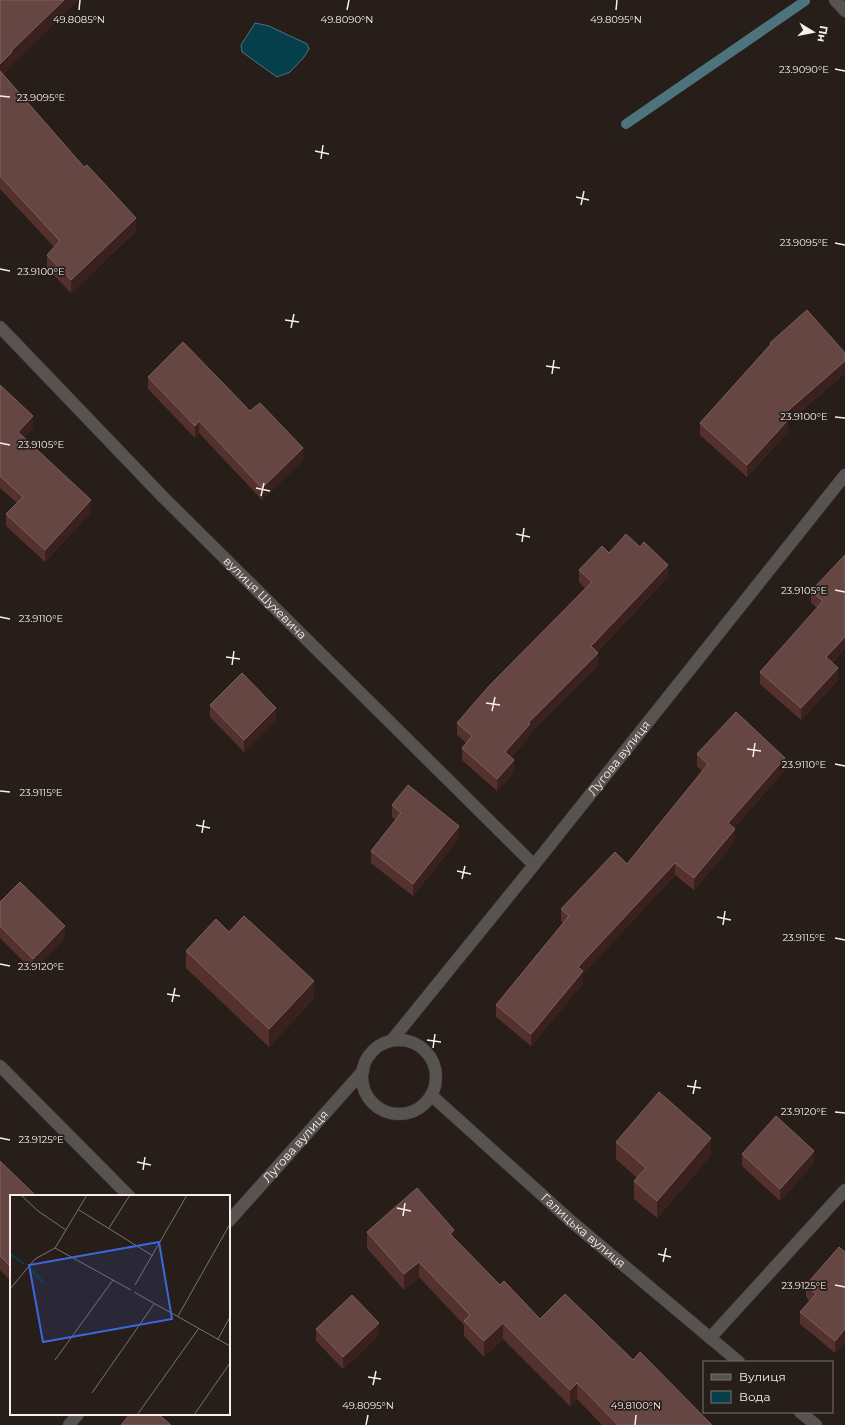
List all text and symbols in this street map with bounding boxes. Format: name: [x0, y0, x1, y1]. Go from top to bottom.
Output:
north arrow: [793, 12, 833, 52]
text: 49.8085°N: [53, 13, 105, 26]
text: 49.8090°N: [321, 13, 373, 26]
text: 49.8095°N: [590, 13, 642, 26]
text: Пн: [815, 24, 831, 43]
text: 23.9090°E: [779, 63, 829, 76]
text: 23.9095°E: [17, 91, 66, 104]
text: 23.9095°E: [780, 236, 829, 249]
text: 23.9100°E: [17, 265, 65, 278]
text: 23.9100°E: [780, 410, 828, 423]
text: 23.9105°E: [18, 438, 64, 451]
street label: вулиця Шухевича: [220, 553, 310, 642]
text: 23.9105°E: [781, 584, 827, 597]
text: 23.9110°E: [19, 612, 63, 625]
street label: Лугова вулиця: [584, 717, 653, 798]
text: 23.9110°E: [782, 758, 826, 771]
text: 23.9115°E: [19, 786, 63, 799]
text: 23.9115°E: [782, 931, 826, 944]
text: 23.9120°E: [18, 960, 64, 973]
text: 23.9120°E: [781, 1105, 827, 1118]
street label: Лугова вулиця: [259, 1107, 331, 1185]
text: 23.9125°E: [18, 1133, 64, 1146]
street label: Галицька вулиця: [538, 1190, 629, 1271]
inset map: [10, 1195, 230, 1415]
text: 23.9125°E: [781, 1279, 827, 1292]
legend: [703, 1361, 833, 1413]
text: Вулиця: [739, 1369, 786, 1384]
text: Вода: [739, 1389, 770, 1404]
text: 49.8095°N: [342, 1399, 394, 1412]
text: 49.8100°N: [611, 1399, 661, 1412]

